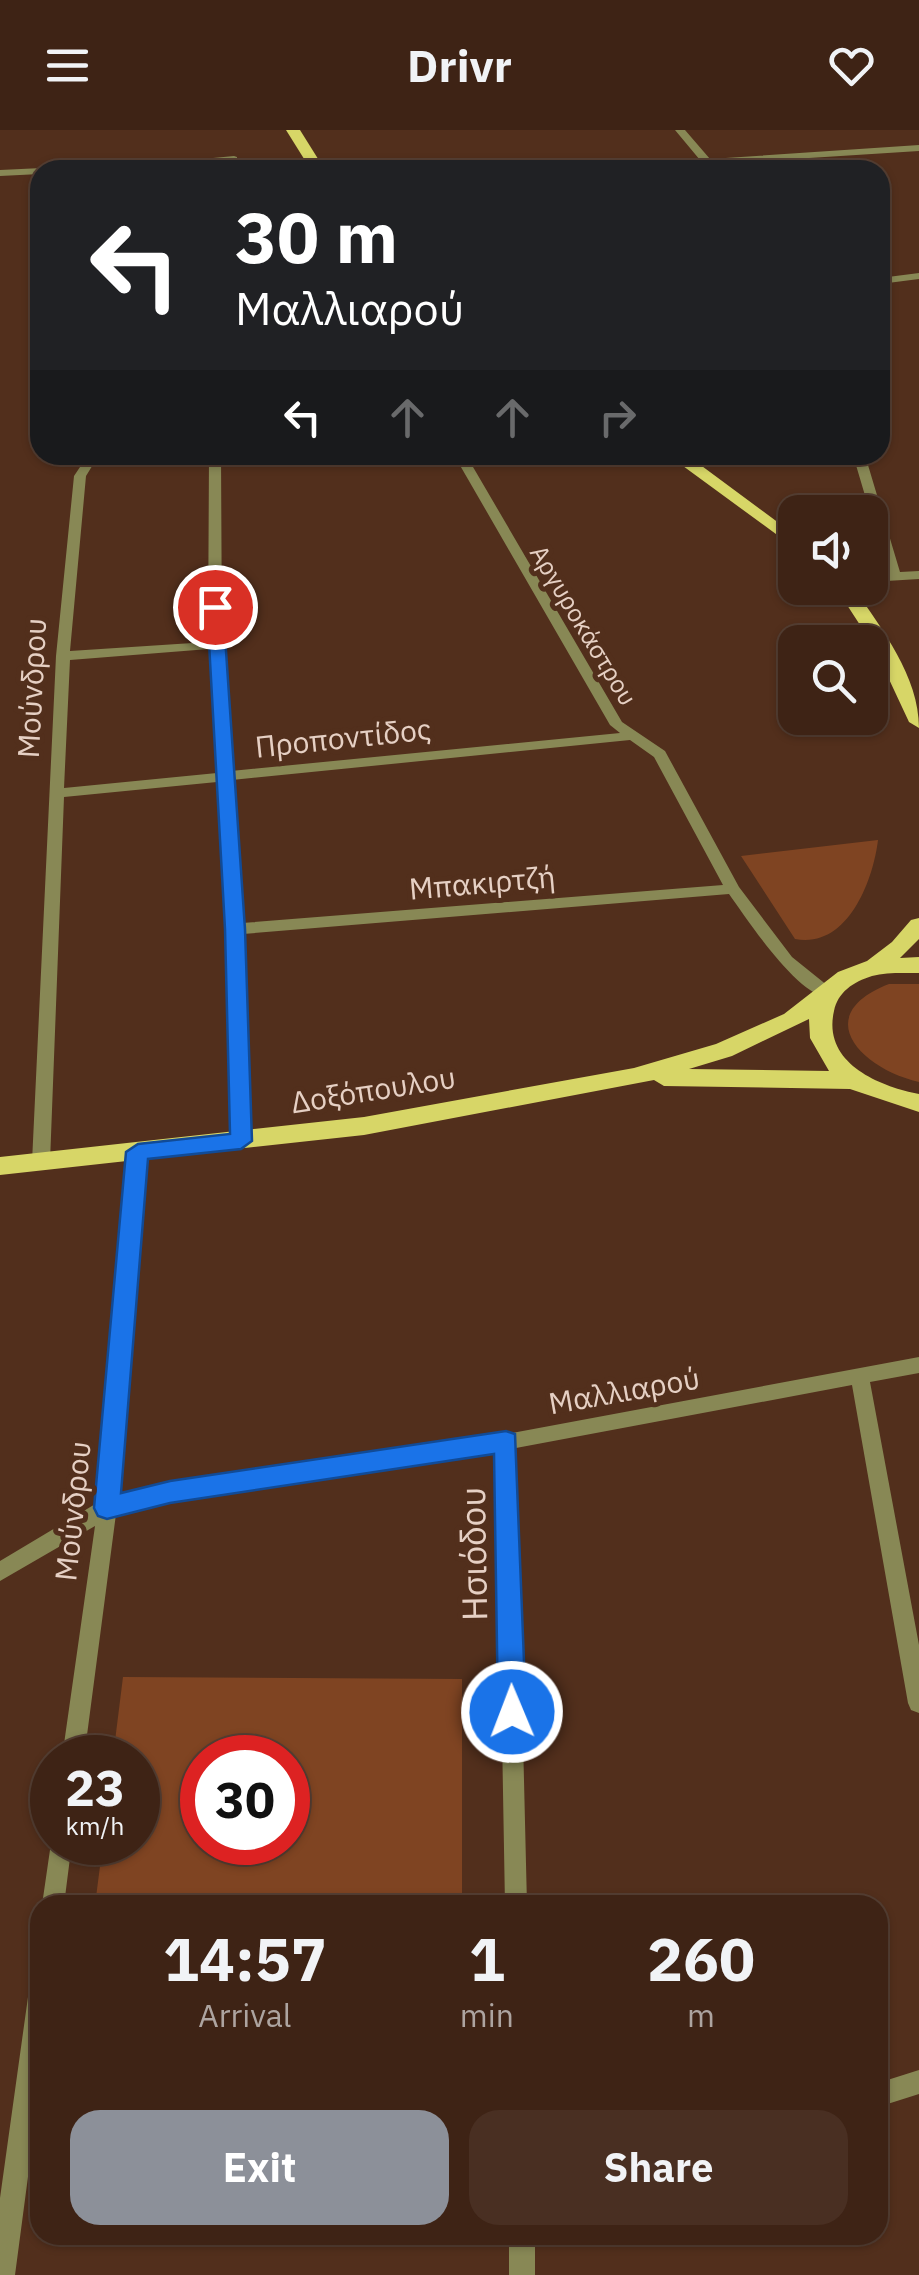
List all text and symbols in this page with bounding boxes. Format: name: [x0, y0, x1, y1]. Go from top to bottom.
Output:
text: Drivr: [407, 36, 512, 94]
icon: menu: [40, 38, 95, 93]
icon: heart: [824, 38, 879, 93]
text: 30 m: [235, 191, 398, 282]
icon: left: [70, 200, 200, 330]
text: Μαλλιαρού: [235, 279, 464, 337]
icon: left: [275, 390, 330, 445]
icon: ahead: [380, 390, 435, 445]
icon: ahead: [485, 390, 540, 445]
icon: right: [590, 390, 645, 445]
map controls: [778, 495, 888, 735]
button: sound: [778, 495, 888, 605]
street label: Αργυροκάστρου: [523, 539, 645, 711]
pin: [173, 565, 258, 650]
icon: arrive: [188, 580, 243, 635]
street label: Μούνδρου: [8, 617, 54, 759]
button: search: [778, 625, 888, 735]
street label: Προποντίδος: [253, 708, 433, 766]
street label: Μπακιρτζή: [407, 856, 557, 908]
street label: Δοξόπουλου: [288, 1057, 458, 1121]
street label: Μαλλιαρού: [545, 1358, 703, 1422]
street label: Μούνδρου: [45, 1439, 99, 1583]
street label: Ησιόδου: [449, 1487, 497, 1621]
position arrow: [460, 1660, 564, 1764]
speed limit sign: 30: [180, 1735, 310, 1865]
text: 23: [65, 1755, 125, 1820]
text: km/h: [66, 1809, 124, 1842]
text: 14:57: [163, 1919, 327, 1998]
text: 1: [469, 1919, 505, 1998]
text: 260: [647, 1919, 755, 1998]
text: Arrival: [198, 1994, 292, 2036]
text: min: [460, 1994, 514, 2036]
text: m: [687, 1994, 715, 2036]
button: Exit: [70, 2110, 449, 2225]
button: Share: [469, 2110, 848, 2225]

